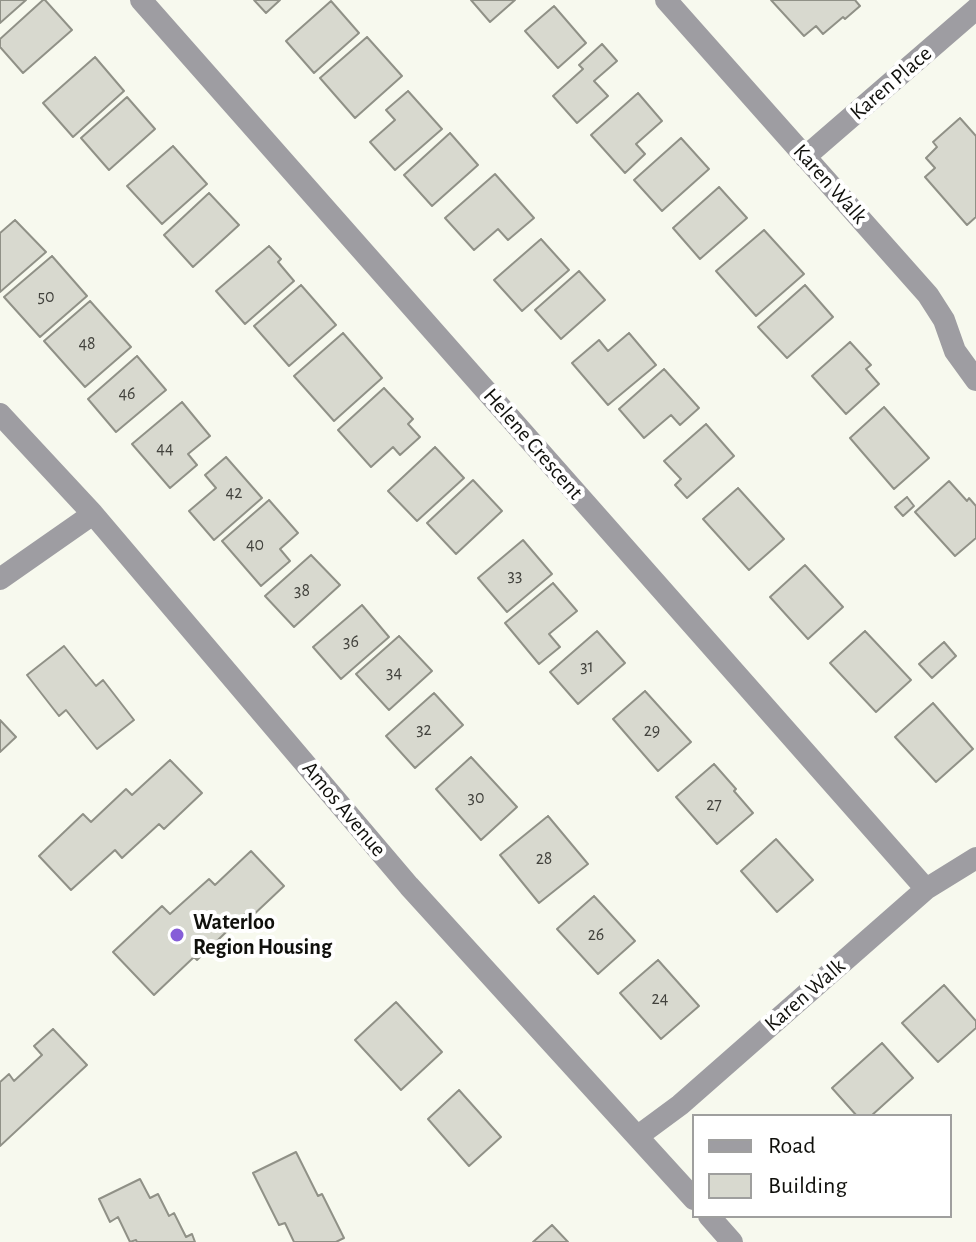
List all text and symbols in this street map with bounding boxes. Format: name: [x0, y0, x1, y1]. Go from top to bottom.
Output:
street label: Karen Place: [845, 40, 937, 126]
street label: Karen Walk: [787, 139, 873, 229]
house number: 50: [37, 286, 55, 308]
house number: 48: [78, 333, 96, 355]
house number: 46: [118, 383, 136, 405]
street label: Helene Crescent: [478, 383, 588, 505]
house number: 44: [156, 438, 174, 460]
house number: 42: [226, 482, 242, 504]
house number: 40: [246, 534, 264, 556]
house number: 33: [508, 565, 522, 587]
house number: 38: [294, 580, 310, 602]
house number: 36: [343, 631, 359, 653]
house number: 31: [580, 656, 594, 678]
house number: 34: [386, 662, 402, 684]
house number: 32: [416, 719, 432, 741]
house number: 29: [644, 720, 660, 742]
street label: Amos Avenue: [296, 756, 392, 862]
house number: 30: [468, 787, 484, 809]
house number: 27: [706, 794, 722, 816]
house number: 28: [536, 848, 552, 870]
place label: Waterloo Region Housing: [193, 909, 332, 960]
house number: 26: [588, 924, 604, 946]
marker: Waterloo Region Housing: [168, 926, 186, 944]
street label: Karen Walk: [759, 953, 851, 1037]
house number: 24: [652, 988, 668, 1010]
legend: [692, 1114, 952, 1218]
text: Road: [768, 1134, 816, 1158]
text: Building: [768, 1174, 847, 1198]

